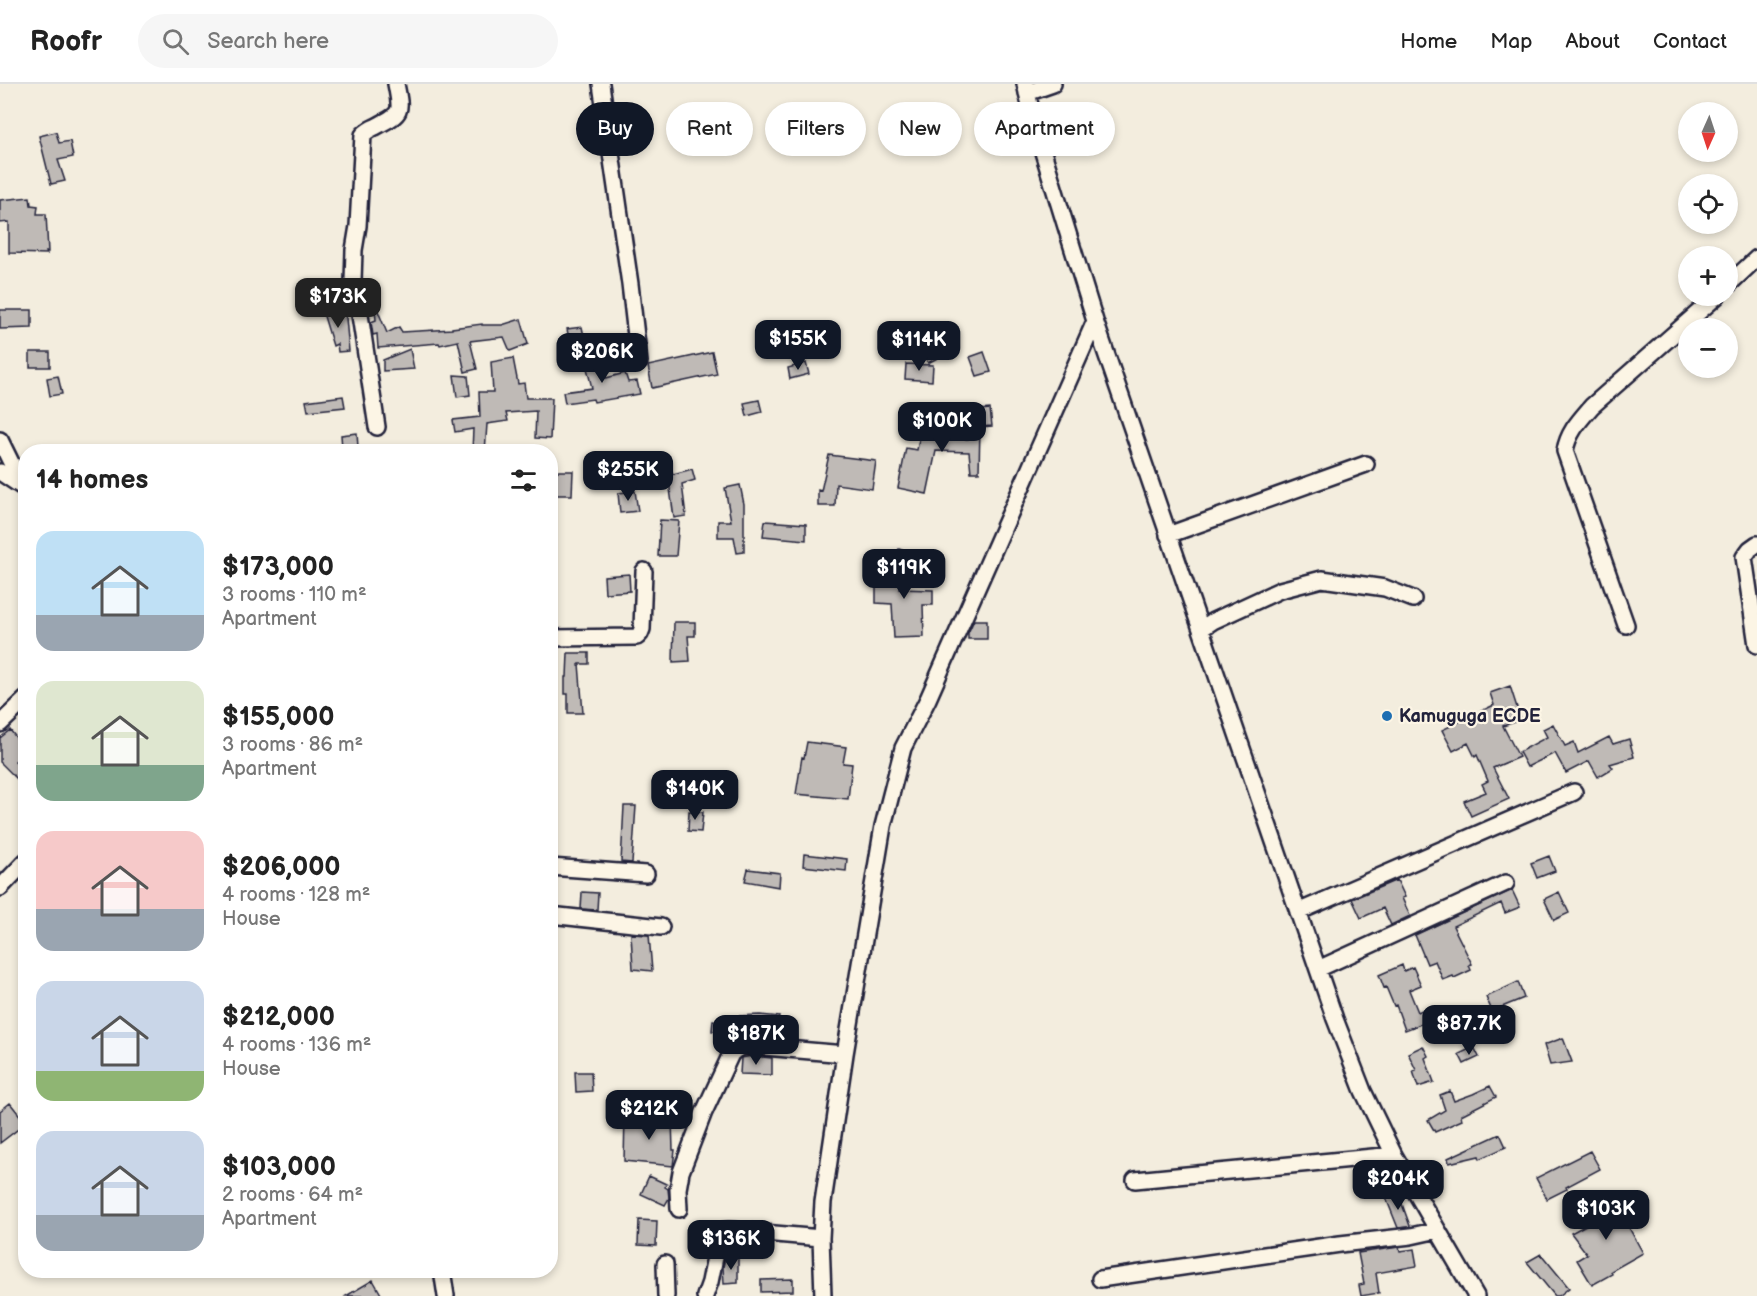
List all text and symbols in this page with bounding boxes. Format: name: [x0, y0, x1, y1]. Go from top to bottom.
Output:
search box: [138, 14, 558, 68]
text: Roofr: [30, 25, 102, 58]
icon: search: [159, 25, 192, 58]
text: Search here: [207, 28, 329, 55]
text: Home: [1400, 29, 1457, 54]
text: Map: [1490, 29, 1532, 54]
text: About: [1565, 29, 1620, 54]
text: Contact: [1653, 29, 1727, 54]
chip: Buy: [576, 102, 654, 156]
chip: Rent: [666, 102, 753, 156]
chip: Filters: [765, 102, 866, 156]
chip: New: [878, 102, 962, 156]
chip: Apartment: [974, 102, 1115, 156]
north arrow: [1678, 102, 1738, 162]
map controls: [1678, 102, 1738, 378]
button: locate: [1678, 174, 1738, 234]
button: +: [1678, 246, 1738, 306]
pin: $173K: [296, 278, 380, 329]
text: $173K: [309, 285, 367, 309]
button: −: [1678, 318, 1738, 378]
pin: $155K: [756, 320, 840, 371]
pin: $114K: [877, 321, 961, 372]
text: $155K: [769, 327, 827, 351]
text: $114K: [891, 328, 947, 352]
pin: $206K: [560, 333, 644, 384]
text: $206K: [571, 340, 633, 364]
pin: $100K: [900, 402, 984, 453]
text: $100K: [912, 409, 972, 433]
pin: $255K: [586, 451, 670, 502]
text: $255K: [597, 458, 659, 482]
icon: filters: [507, 464, 540, 497]
text: 14 homes: [36, 465, 148, 496]
pin: $119K: [862, 549, 946, 600]
text: $173,000: [222, 552, 334, 583]
icon: home: [84, 555, 156, 627]
text: $119K: [876, 556, 932, 580]
text: 3 rooms · 110 m²: [222, 583, 367, 607]
text: Apartment: [222, 607, 317, 631]
text: $155,000: [222, 702, 334, 733]
icon: home: [84, 705, 156, 777]
place label: Kamuguga ECDE: [1399, 706, 1541, 727]
marker: Kamuguga ECDE: [1380, 709, 1394, 723]
text: 3 rooms · 86 m²: [222, 733, 363, 757]
text: Apartment: [222, 757, 317, 781]
pin: $140K: [653, 770, 737, 821]
text: $140K: [665, 777, 725, 801]
text: $206,000: [222, 852, 341, 883]
icon: home: [84, 855, 156, 927]
text: 4 rooms · 128 m²: [222, 883, 370, 907]
text: House: [222, 907, 281, 931]
text: $212,000: [222, 1002, 335, 1033]
icon: home: [84, 1005, 156, 1077]
pin: $87.7K: [1420, 1005, 1518, 1056]
text: $87.7K: [1436, 1012, 1502, 1036]
pin: $187K: [714, 1015, 798, 1066]
text: $187K: [727, 1022, 785, 1046]
text: 4 rooms · 136 m²: [222, 1033, 371, 1057]
text: House: [222, 1057, 281, 1081]
pin: $212K: [607, 1090, 691, 1141]
text: $212K: [620, 1097, 678, 1121]
text: $103,000: [222, 1152, 336, 1183]
icon: home: [84, 1155, 156, 1227]
pin: $204K: [1356, 1160, 1440, 1211]
text: $204K: [1367, 1167, 1429, 1191]
text: 2 rooms · 64 m²: [222, 1183, 363, 1207]
pin: $103K: [1564, 1190, 1648, 1241]
text: $103K: [1576, 1197, 1636, 1221]
text: Apartment: [222, 1207, 317, 1231]
pin: $136K: [689, 1220, 773, 1271]
text: $136K: [702, 1227, 761, 1251]

